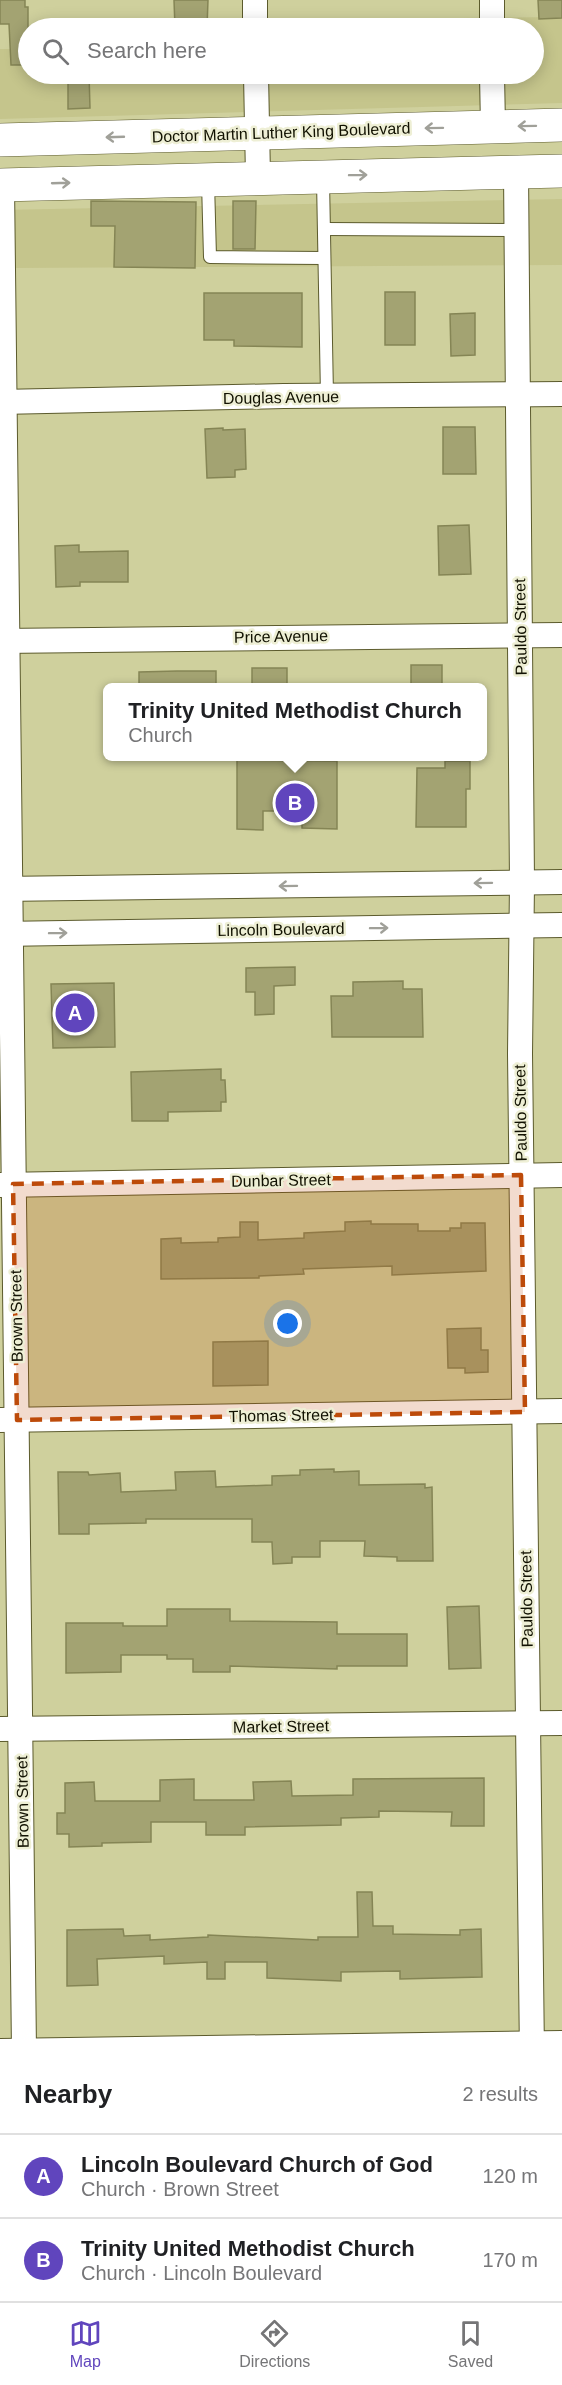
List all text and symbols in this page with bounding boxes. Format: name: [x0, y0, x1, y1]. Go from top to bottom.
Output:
search box: [18, 18, 544, 84]
icon: search: [39, 35, 72, 68]
text: Search here: [87, 38, 207, 63]
street label: Doctor Martin Luther King Boulevard: [151, 119, 411, 146]
one-way arrow: [518, 120, 538, 132]
one-way arrow: [425, 123, 445, 134]
one-way arrow: [105, 131, 125, 143]
one-way arrow: [348, 169, 367, 180]
one-way arrow: [50, 177, 70, 188]
street label: Douglas Avenue: [223, 388, 339, 407]
street label: Pauldo Street: [511, 578, 530, 676]
street label: Price Avenue: [234, 627, 328, 646]
popup: [103, 683, 487, 761]
text: Trinity United Methodist Church: [128, 698, 462, 723]
text: Church: [128, 724, 193, 746]
pin: B: [276, 780, 314, 826]
one-way arrow: [473, 877, 493, 889]
one-way arrow: [278, 880, 298, 891]
street label: Lincoln Boulevard: [217, 920, 345, 939]
one-way arrow: [369, 922, 389, 933]
one-way arrow: [48, 927, 68, 939]
pin: A: [56, 990, 94, 1036]
street label: Pauldo Street: [511, 1064, 530, 1162]
street label: Dunbar Street: [231, 1171, 332, 1190]
street label: Brown Street: [7, 1269, 26, 1362]
your location: [273, 1309, 302, 1338]
street label: Thomas Street: [228, 1406, 334, 1425]
street label: Pauldo Street: [517, 1550, 536, 1648]
street label: Market Street: [233, 1717, 330, 1736]
street label: Brown Street: [13, 1755, 32, 1848]
text: Nearby: [24, 2079, 112, 2109]
text: 2 results: [462, 2083, 538, 2105]
text: Lincoln Boulevard Church of God: [81, 2152, 433, 2177]
text: A: [36, 2165, 51, 2187]
text: 120 m: [482, 2165, 538, 2187]
text: Church · Brown Street: [81, 2178, 279, 2200]
text: Trinity United Methodist Church: [81, 2236, 415, 2261]
text: B: [36, 2249, 51, 2271]
text: 170 m: [482, 2249, 538, 2271]
text: Church · Lincoln Boulevard: [81, 2262, 322, 2284]
tab: Map: [69, 2317, 102, 2371]
tab: Directions: [239, 2317, 310, 2371]
tab: Saved: [448, 2317, 493, 2371]

